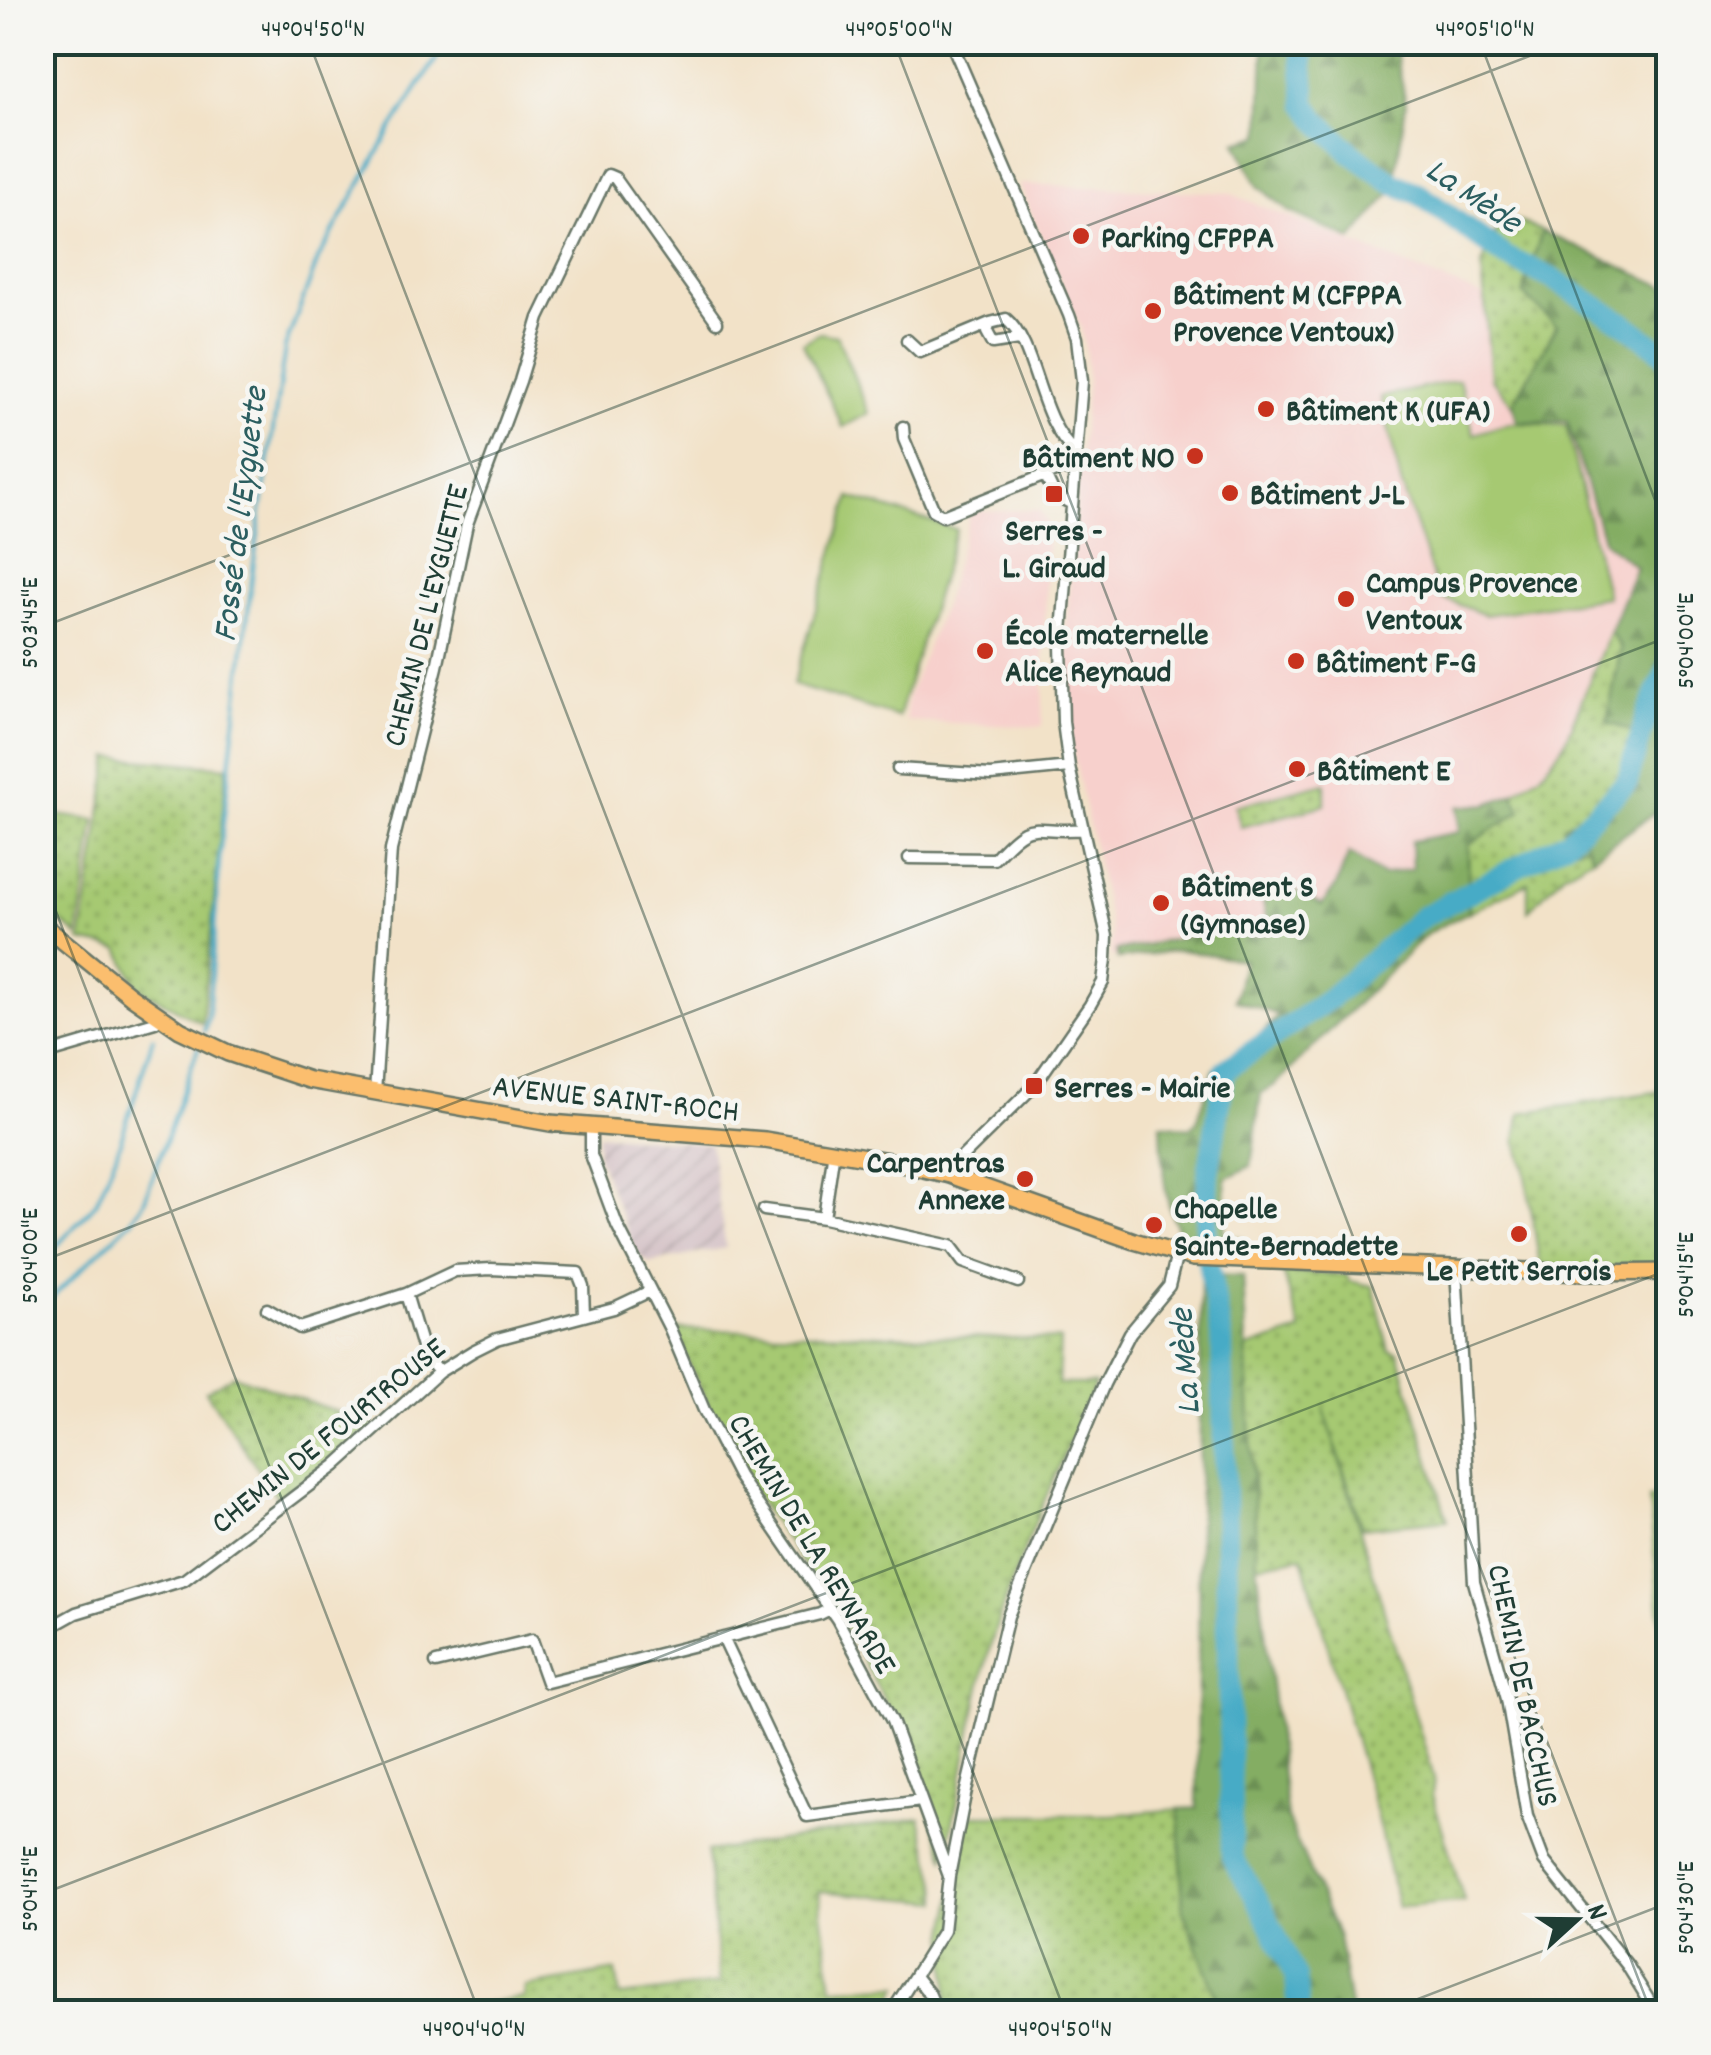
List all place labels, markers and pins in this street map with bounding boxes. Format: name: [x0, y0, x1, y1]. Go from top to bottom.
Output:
place label: Parking CFPPA: [1101, 218, 1274, 264]
marker: Parking CFPPA: [1070, 225, 1092, 247]
place label: Bâtiment M (CFPPA Provence Ventoux): [1173, 275, 1402, 358]
marker: Bâtiment M (CFPPA Provence Ventoux): [1142, 300, 1164, 322]
place label: Bâtiment K (UFA): [1286, 391, 1490, 437]
marker: Bâtiment K (UFA): [1255, 398, 1277, 420]
place label: Bâtiment NO: [1022, 438, 1175, 484]
marker: Bâtiment NO: [1184, 445, 1206, 467]
place label: Bâtiment J-L: [1250, 475, 1405, 521]
marker: Bâtiment J-L: [1219, 482, 1241, 504]
marker: Serres - L. Giraud: [1043, 483, 1065, 505]
place label: Serres - L. Giraud: [1002, 511, 1106, 594]
place label: Campus Provence Ventoux: [1366, 563, 1578, 646]
marker: Campus Provence Ventoux: [1335, 588, 1357, 610]
place label: École maternelle Alice Reynaud: [1005, 615, 1209, 698]
marker: École maternelle Alice Reynaud: [974, 640, 996, 662]
place label: Bâtiment F-G: [1316, 643, 1476, 689]
marker: Bâtiment F-G: [1285, 650, 1307, 672]
place label: Bâtiment E: [1317, 751, 1451, 797]
marker: Bâtiment E: [1286, 758, 1308, 780]
place label: Bâtiment S (Gymnase): [1181, 867, 1314, 950]
marker: Bâtiment S (Gymnase): [1150, 892, 1172, 914]
place label: Serres - Mairie: [1054, 1068, 1231, 1114]
marker: Serres - Mairie: [1023, 1075, 1045, 1097]
place label: Carpentras Annexe: [867, 1143, 1005, 1226]
marker: Carpentras Annexe: [1014, 1168, 1036, 1190]
place label: Chapelle Sainte-Bernadette: [1174, 1189, 1398, 1272]
marker: Chapelle Sainte-Bernadette: [1143, 1214, 1165, 1236]
marker: Le Petit Serrois: [1508, 1223, 1530, 1245]
place label: Le Petit Serrois: [1426, 1251, 1612, 1297]

